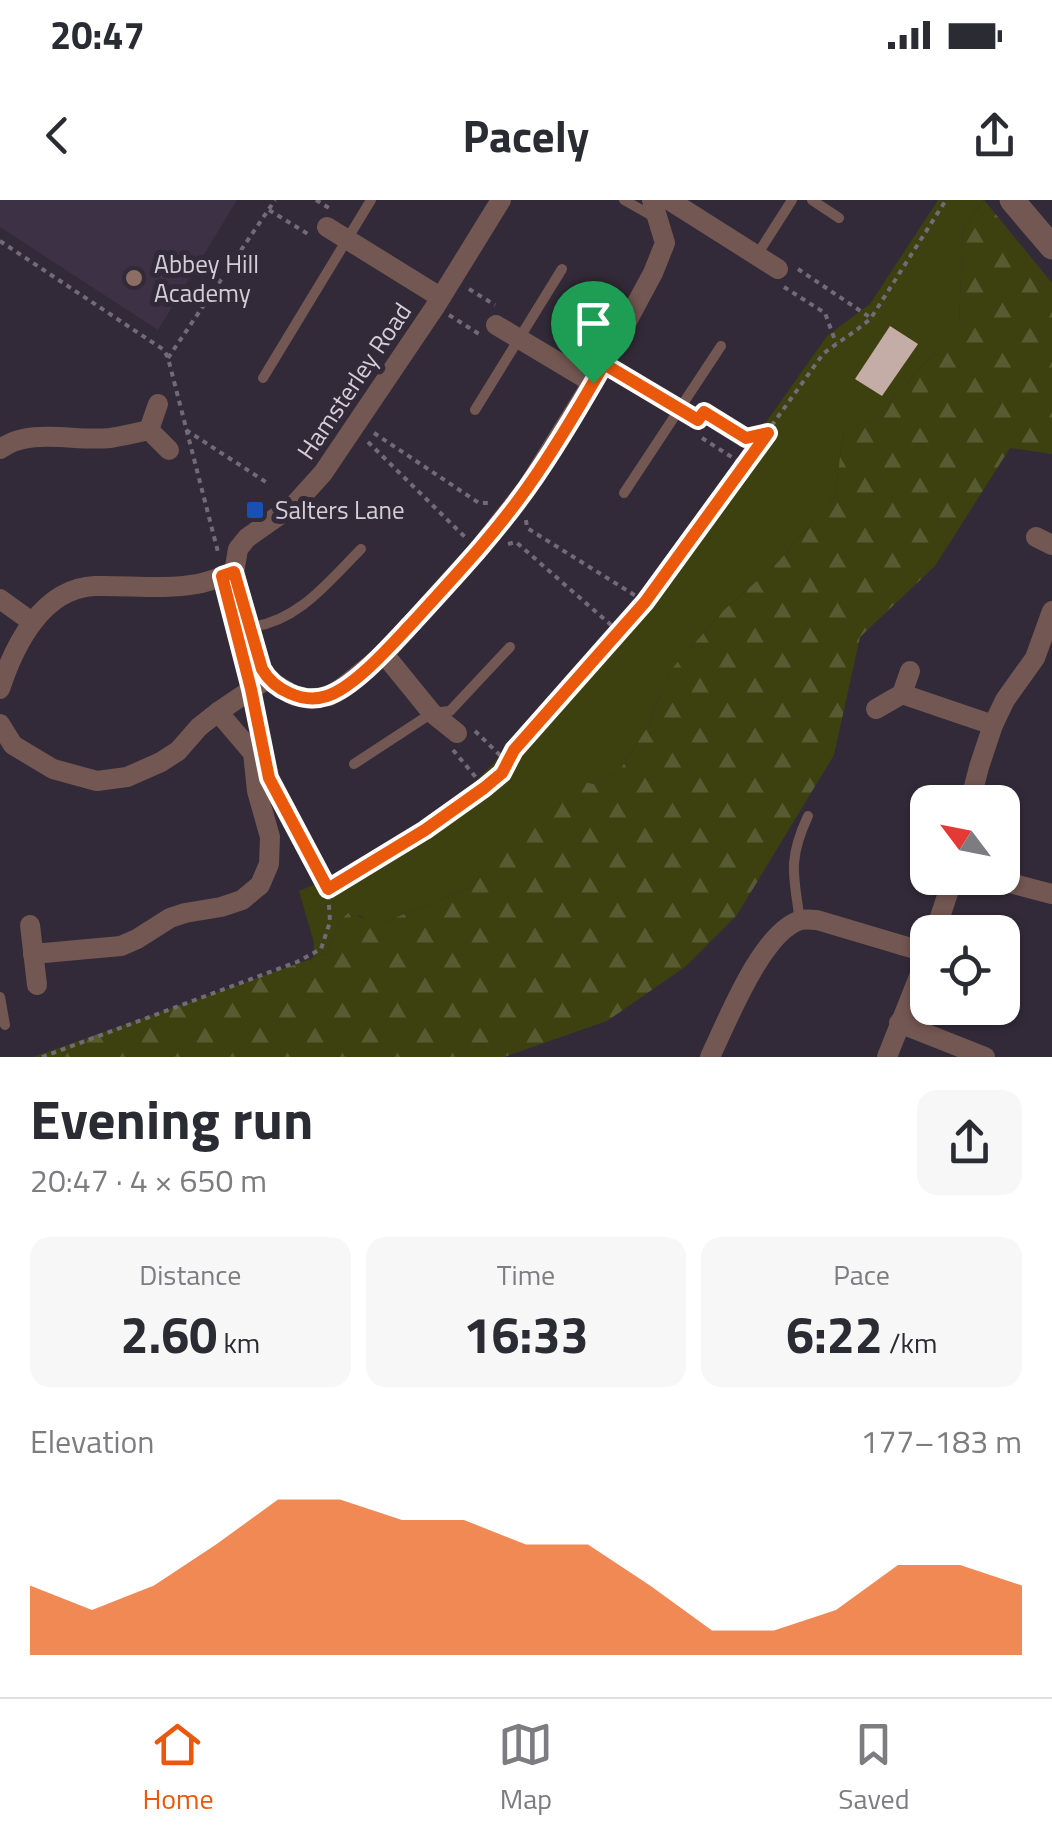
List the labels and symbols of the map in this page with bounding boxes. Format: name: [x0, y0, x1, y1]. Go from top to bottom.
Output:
place label: Abbey Hill Academy: [154, 245, 259, 312]
marker: Abbey Hill Academy: [123, 267, 145, 289]
pin: [551, 281, 636, 384]
street label: Hamsterley Road: [287, 295, 421, 467]
place label: Salters Lane: [275, 491, 405, 529]
marker: Salters Lane: [244, 499, 266, 521]
north arrow: [910, 785, 1020, 895]

